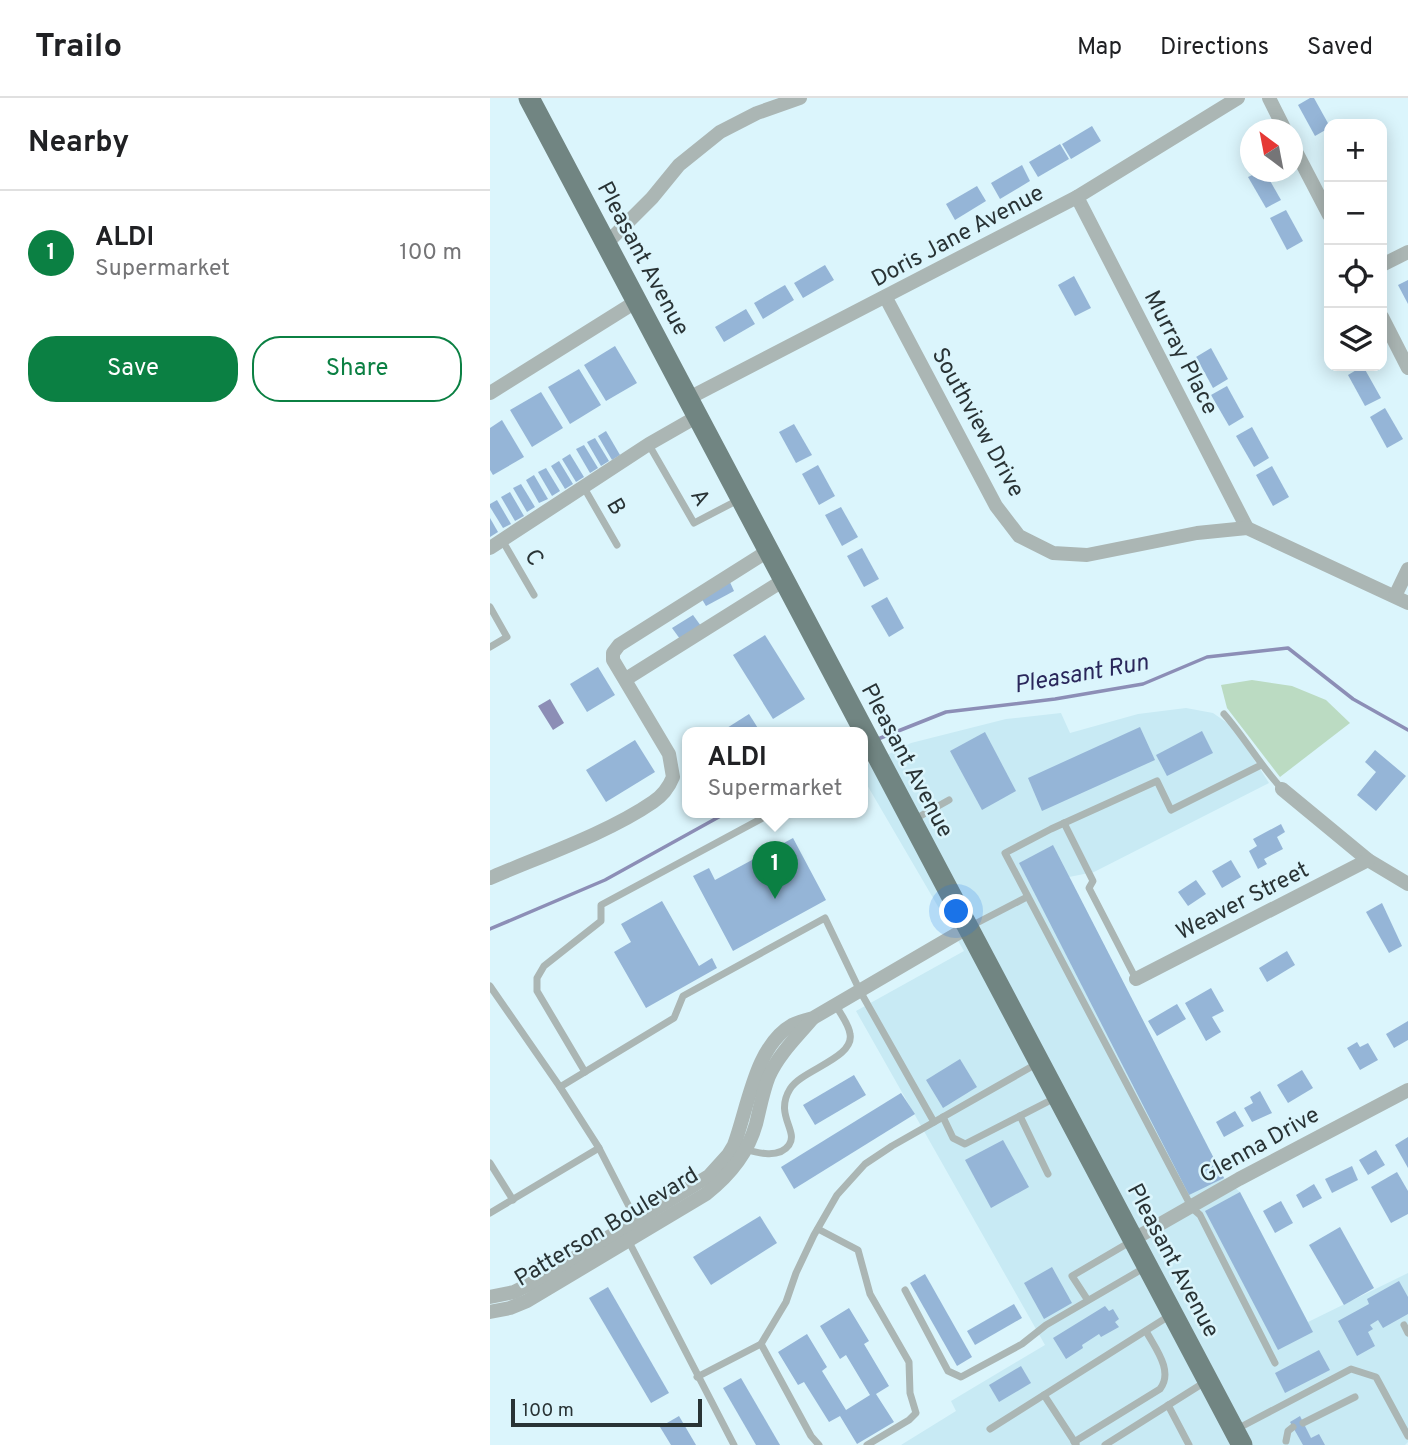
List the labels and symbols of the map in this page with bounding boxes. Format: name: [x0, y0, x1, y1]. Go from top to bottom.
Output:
north arrow: [1240, 119, 1303, 182]
street label: Pleasant Avenue: [589, 177, 695, 341]
street label: Doris Jane Avenue: [867, 180, 1049, 295]
street label: Murray Place: [1136, 286, 1223, 420]
street label: Southview Drive: [924, 343, 1030, 503]
street label: A: [682, 484, 715, 512]
street label: B: [599, 493, 631, 521]
street label: C: [517, 544, 549, 572]
water label: Pleasant Run: [1012, 648, 1151, 702]
street label: Pleasant Avenue: [853, 679, 959, 843]
pin: 1: [752, 841, 798, 899]
street label: Weaver Street: [1172, 856, 1314, 948]
your location: [939, 894, 973, 928]
street label: Glenna Drive: [1195, 1101, 1325, 1191]
street label: Patterson Boulevard: [510, 1162, 705, 1295]
street label: Pleasant Avenue: [1119, 1179, 1225, 1343]
scale bar: [511, 1396, 702, 1428]

